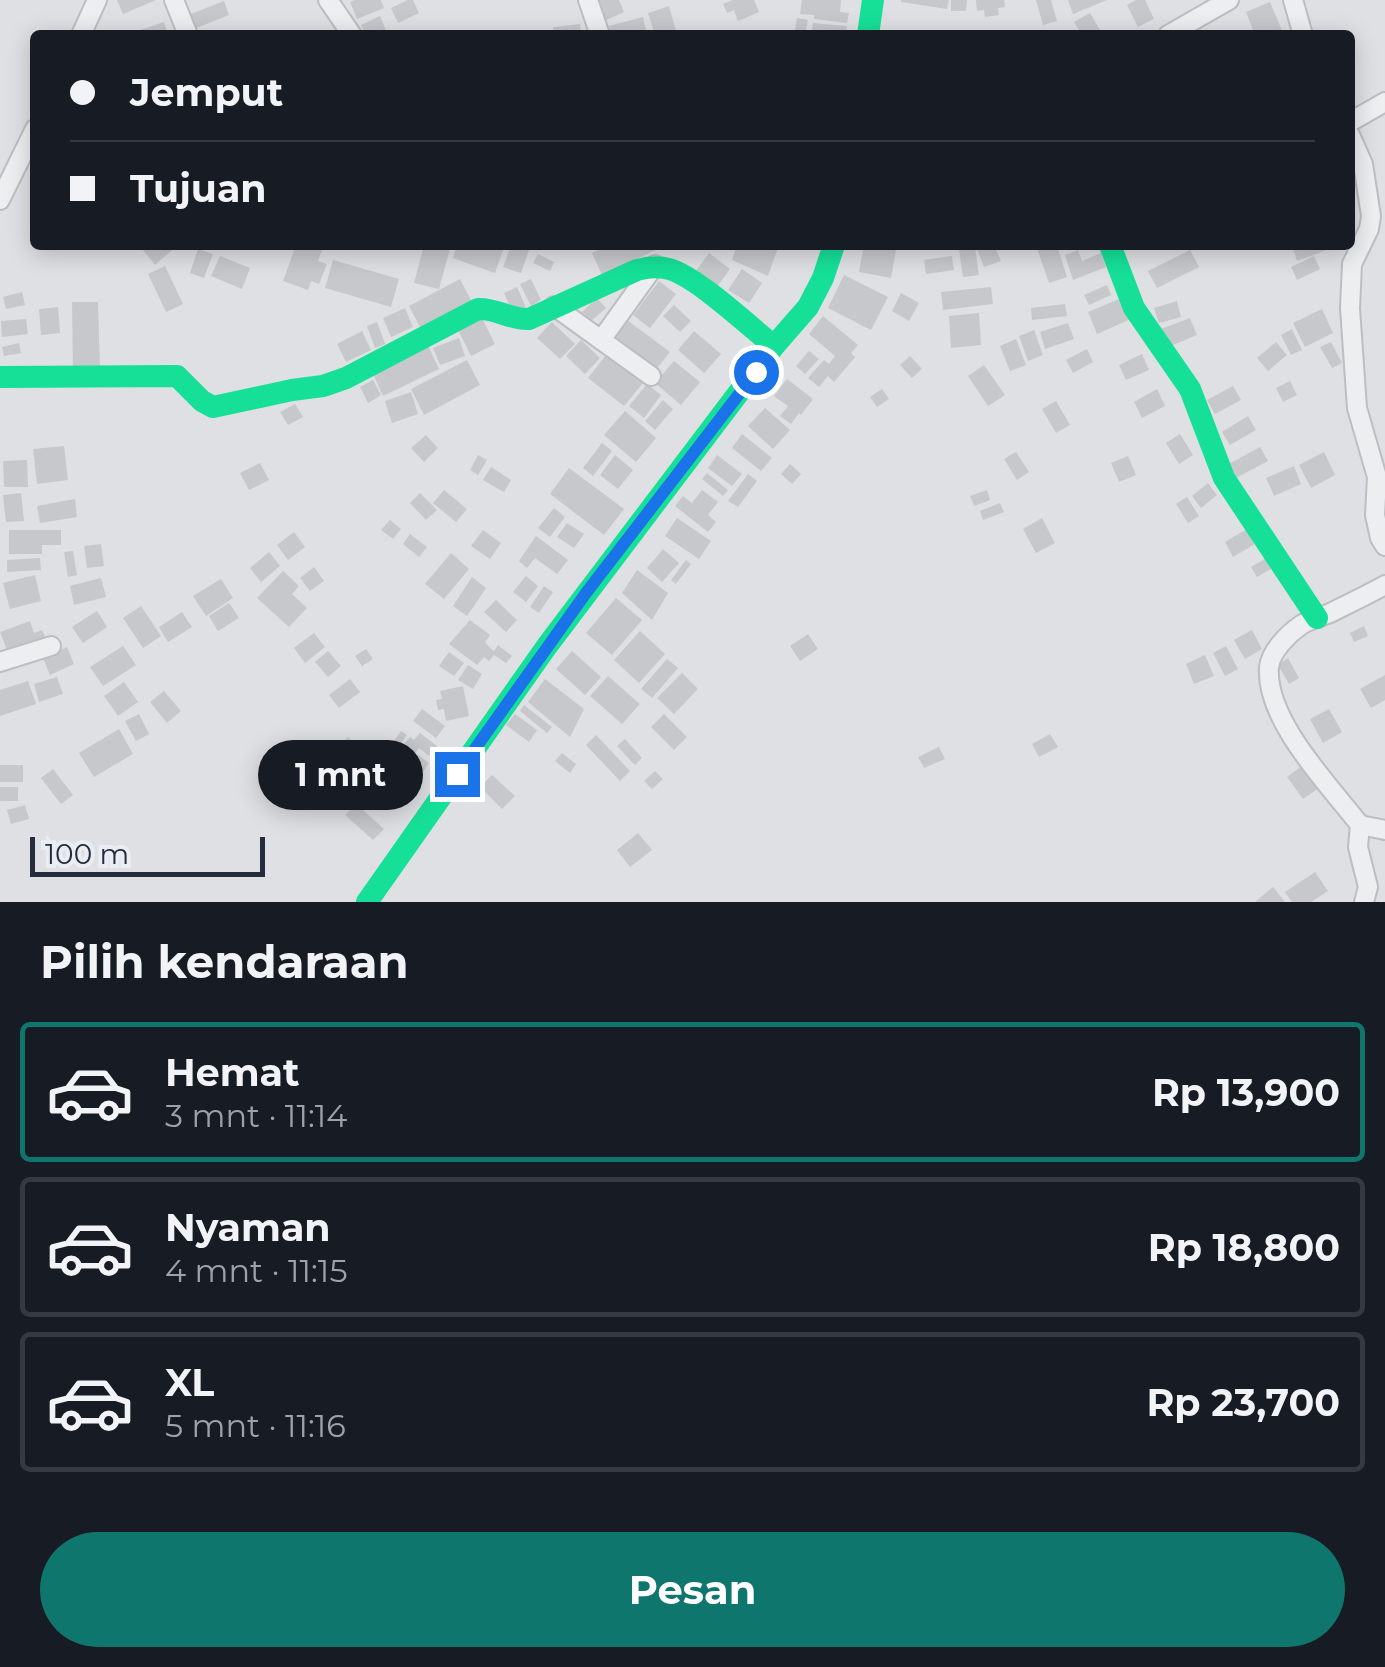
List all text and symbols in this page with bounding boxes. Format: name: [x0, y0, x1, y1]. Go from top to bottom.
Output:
text: Jemput: [130, 69, 283, 116]
text: Tujuan: [130, 165, 267, 212]
route start: [734, 350, 779, 395]
callout: 1 mnt: [257, 739, 422, 809]
route end: [435, 752, 480, 797]
text: 1 mnt: [295, 755, 386, 794]
scale bar: [30, 832, 265, 876]
text: 100 m: [45, 837, 129, 871]
text: Pilih kendaraan: [40, 934, 409, 989]
icon: car: [45, 1047, 135, 1137]
text: Hemat: [165, 1049, 300, 1096]
text: Rp 13,900: [1152, 1069, 1340, 1116]
text: 3 mnt · 11:14: [165, 1096, 347, 1135]
icon: car: [45, 1202, 135, 1292]
text: Nyaman: [165, 1204, 331, 1251]
text: Rp 18,800: [1148, 1224, 1340, 1271]
text: 4 mnt · 11:15: [165, 1251, 348, 1290]
icon: car: [45, 1357, 135, 1447]
text: XL: [165, 1359, 214, 1406]
text: Rp 23,700: [1146, 1379, 1340, 1426]
text: 5 mnt · 11:16: [165, 1406, 346, 1445]
button: Pesan: [40, 1532, 1345, 1647]

